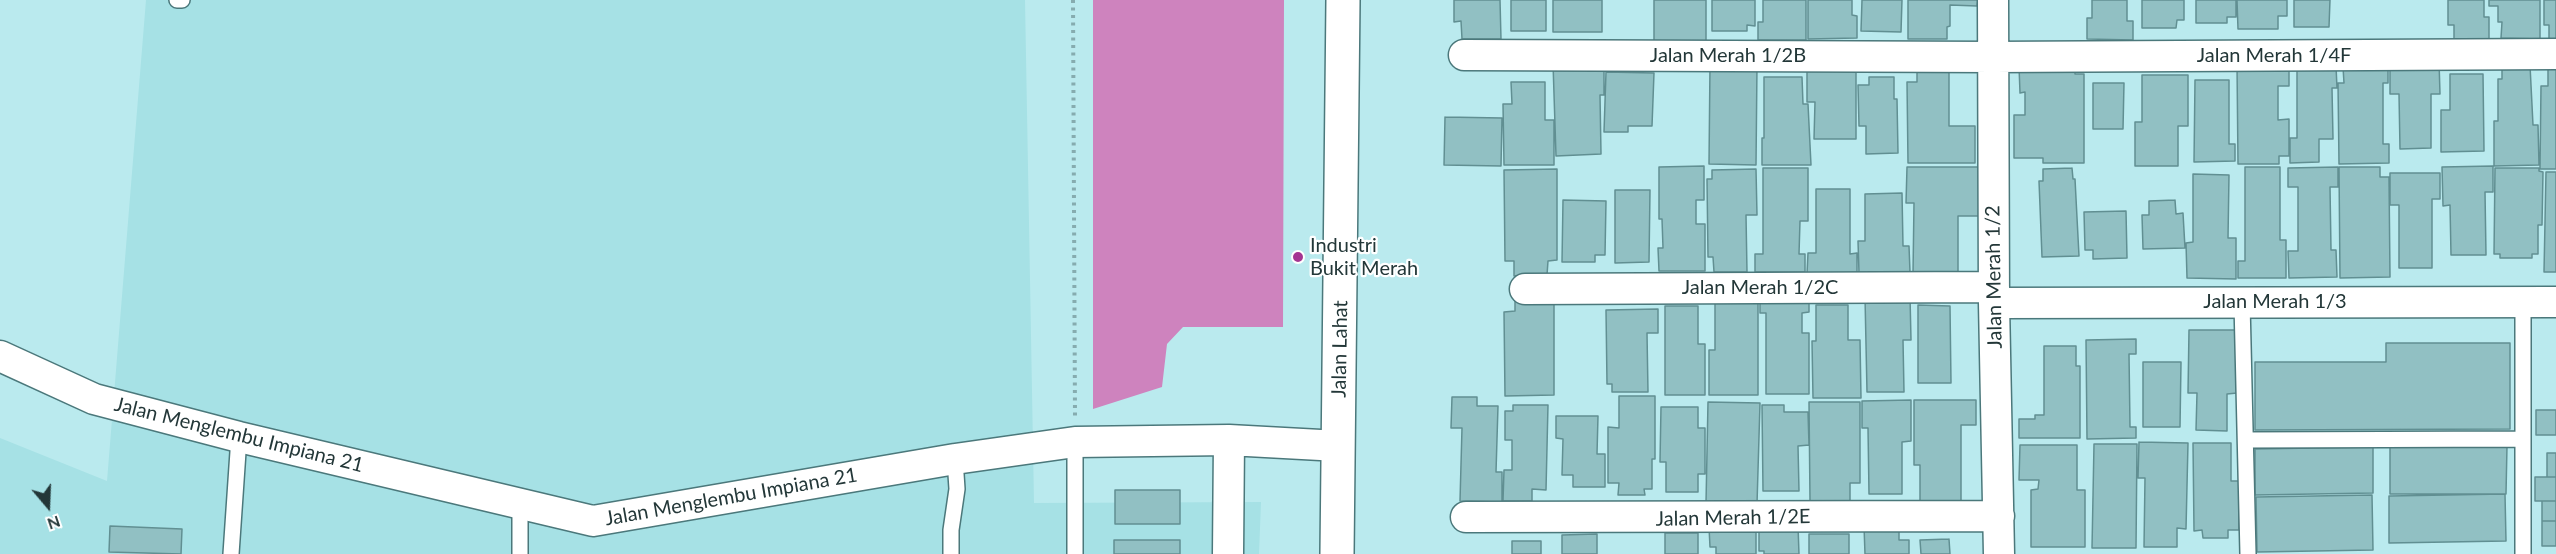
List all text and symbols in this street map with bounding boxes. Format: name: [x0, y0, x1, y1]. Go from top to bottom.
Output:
street label: Jalan Merah 1/2B: [1650, 44, 1806, 68]
street label: Jalan Merah 1/4F: [2197, 44, 2351, 68]
street label: Jalan Merah 1/2: [1981, 205, 2007, 349]
place label: Industri Bukit Merah: [1310, 234, 1418, 281]
marker: Industri Bukit Merah: [1291, 250, 1305, 264]
street label: Jalan Merah 1/2C: [1682, 276, 1838, 300]
street label: Jalan Merah 1/3: [2203, 290, 2347, 314]
street label: Jalan Lahat: [1327, 300, 1353, 398]
street label: Jalan Menglembu Impiana 21: [112, 392, 366, 478]
street label: Jalan Menglembu Impiana 21: [603, 463, 859, 531]
north arrow: [18, 476, 78, 536]
street label: Jalan Merah 1/2E: [1655, 505, 1811, 531]
text: N: [45, 513, 63, 534]

